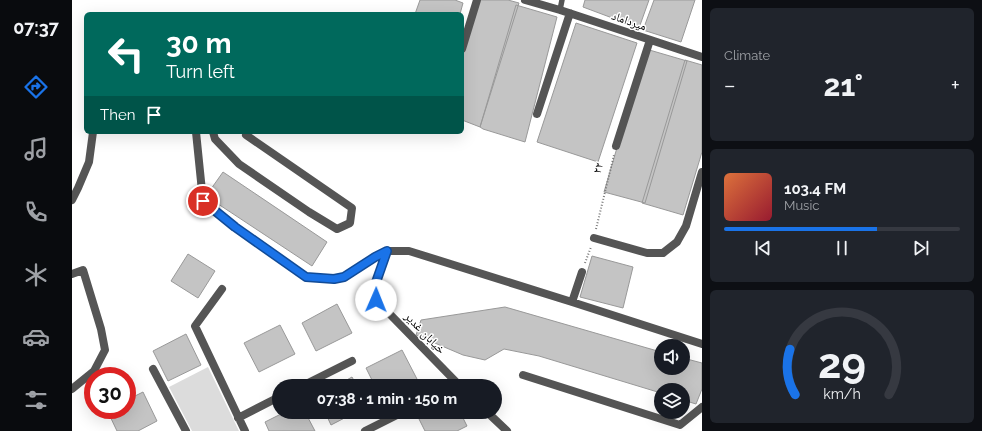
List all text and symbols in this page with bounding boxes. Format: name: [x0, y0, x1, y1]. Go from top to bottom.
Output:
street label: میرداماد: [610, 9, 648, 34]
text: 07:37: [13, 17, 59, 38]
text: 30 m: [166, 27, 232, 60]
icon: left: [100, 28, 152, 80]
text: Climate: [724, 48, 770, 63]
text: Turn left: [166, 61, 235, 82]
text: 21°: [824, 68, 863, 103]
text: −: [724, 72, 736, 98]
text: +: [951, 72, 960, 98]
icon: directions: [22, 73, 50, 101]
icon: arrive: [143, 104, 165, 126]
text: Then: [100, 106, 135, 124]
icon: music: [22, 135, 50, 163]
street label: ۲۲: [590, 161, 606, 175]
text: 103.4 FM: [784, 180, 846, 198]
pin: [186, 184, 220, 218]
icon: arrive: [192, 190, 214, 212]
icon: phone: [22, 198, 50, 226]
text: Music: [784, 198, 819, 213]
icon: previous: [752, 237, 774, 259]
icon: pause: [831, 237, 853, 259]
icon: next: [910, 237, 932, 259]
icon: climate: [22, 261, 50, 289]
position arrow: [355, 279, 397, 321]
street label: خیابان غدیر: [401, 309, 448, 357]
icon: car: [22, 323, 50, 351]
text: 29: [818, 338, 866, 387]
map controls: [654, 339, 690, 419]
button: sound: [654, 339, 690, 375]
speed limit sign: 30: [84, 367, 136, 419]
button: layers: [654, 383, 690, 419]
text: km/h: [823, 385, 861, 401]
icon: filters: [22, 386, 50, 414]
text: 07:38 · 1 min · 150 m: [317, 390, 457, 408]

